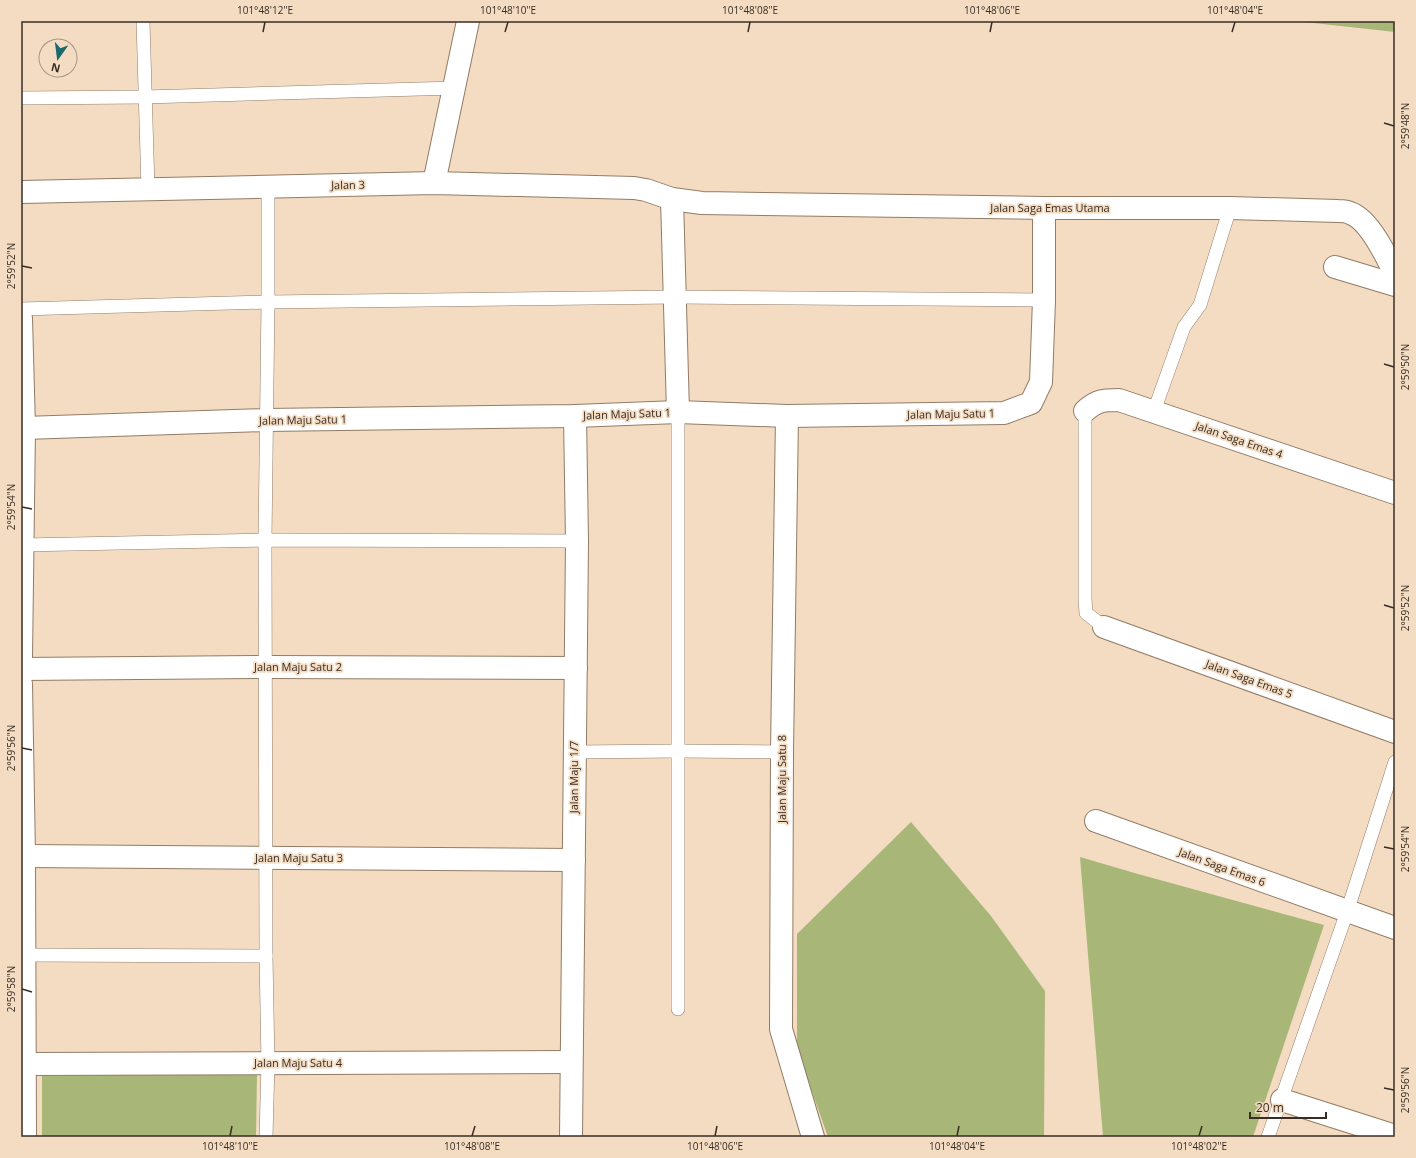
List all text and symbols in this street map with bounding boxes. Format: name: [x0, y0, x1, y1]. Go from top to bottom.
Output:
text: 101°48'12"E: [237, 3, 293, 17]
text: 101°48'10"E: [480, 3, 536, 17]
text: 101°48'08"E: [722, 3, 778, 17]
text: 101°48'06"E: [964, 3, 1020, 17]
text: 101°48'04"E: [1207, 3, 1263, 17]
north arrow: [38, 38, 78, 78]
text: N: [49, 60, 62, 77]
text: 2°59'48"N: [1398, 103, 1412, 149]
street label: Jalan 3: [330, 177, 365, 192]
street label: Jalan Saga Emas Utama: [989, 200, 1110, 215]
text: 2°59'52"N: [4, 243, 18, 289]
text: 2°59'50"N: [1398, 344, 1412, 390]
street label: Jalan Maju Satu 1: [582, 404, 671, 423]
street label: Jalan Maju Satu 1: [906, 405, 995, 422]
street label: Jalan Maju Satu 1: [258, 411, 347, 428]
street label: Jalan Saga Emas 4: [1193, 417, 1286, 462]
text: 2°59'54"N: [4, 484, 18, 530]
text: 2°59'52"N: [1398, 585, 1412, 631]
street label: Jalan Saga Emas 5: [1203, 656, 1295, 701]
street label: Jalan Maju Satu 2: [253, 659, 342, 674]
text: 2°59'56"N: [4, 725, 18, 771]
street label: Jalan Maju Satu 8: [774, 735, 789, 824]
street label: Jalan Maju 1/7: [566, 741, 581, 814]
text: 2°59'54"N: [1398, 826, 1412, 872]
street label: Jalan Saga Emas 6: [1176, 844, 1268, 889]
street label: Jalan Maju Satu 3: [254, 850, 343, 865]
text: 2°59'58"N: [4, 966, 18, 1012]
street label: Jalan Maju Satu 4: [253, 1055, 343, 1070]
text: 2°59'56"N: [1398, 1067, 1412, 1113]
scale bar: [1250, 1094, 1326, 1120]
text: 20 m: [1256, 1099, 1284, 1116]
text: 101°48'10"E: [202, 1139, 258, 1153]
text: 101°48'08"E: [444, 1139, 500, 1153]
text: 101°48'06"E: [687, 1139, 743, 1153]
text: 101°48'04"E: [929, 1139, 985, 1153]
text: 101°48'02"E: [1171, 1139, 1227, 1153]

